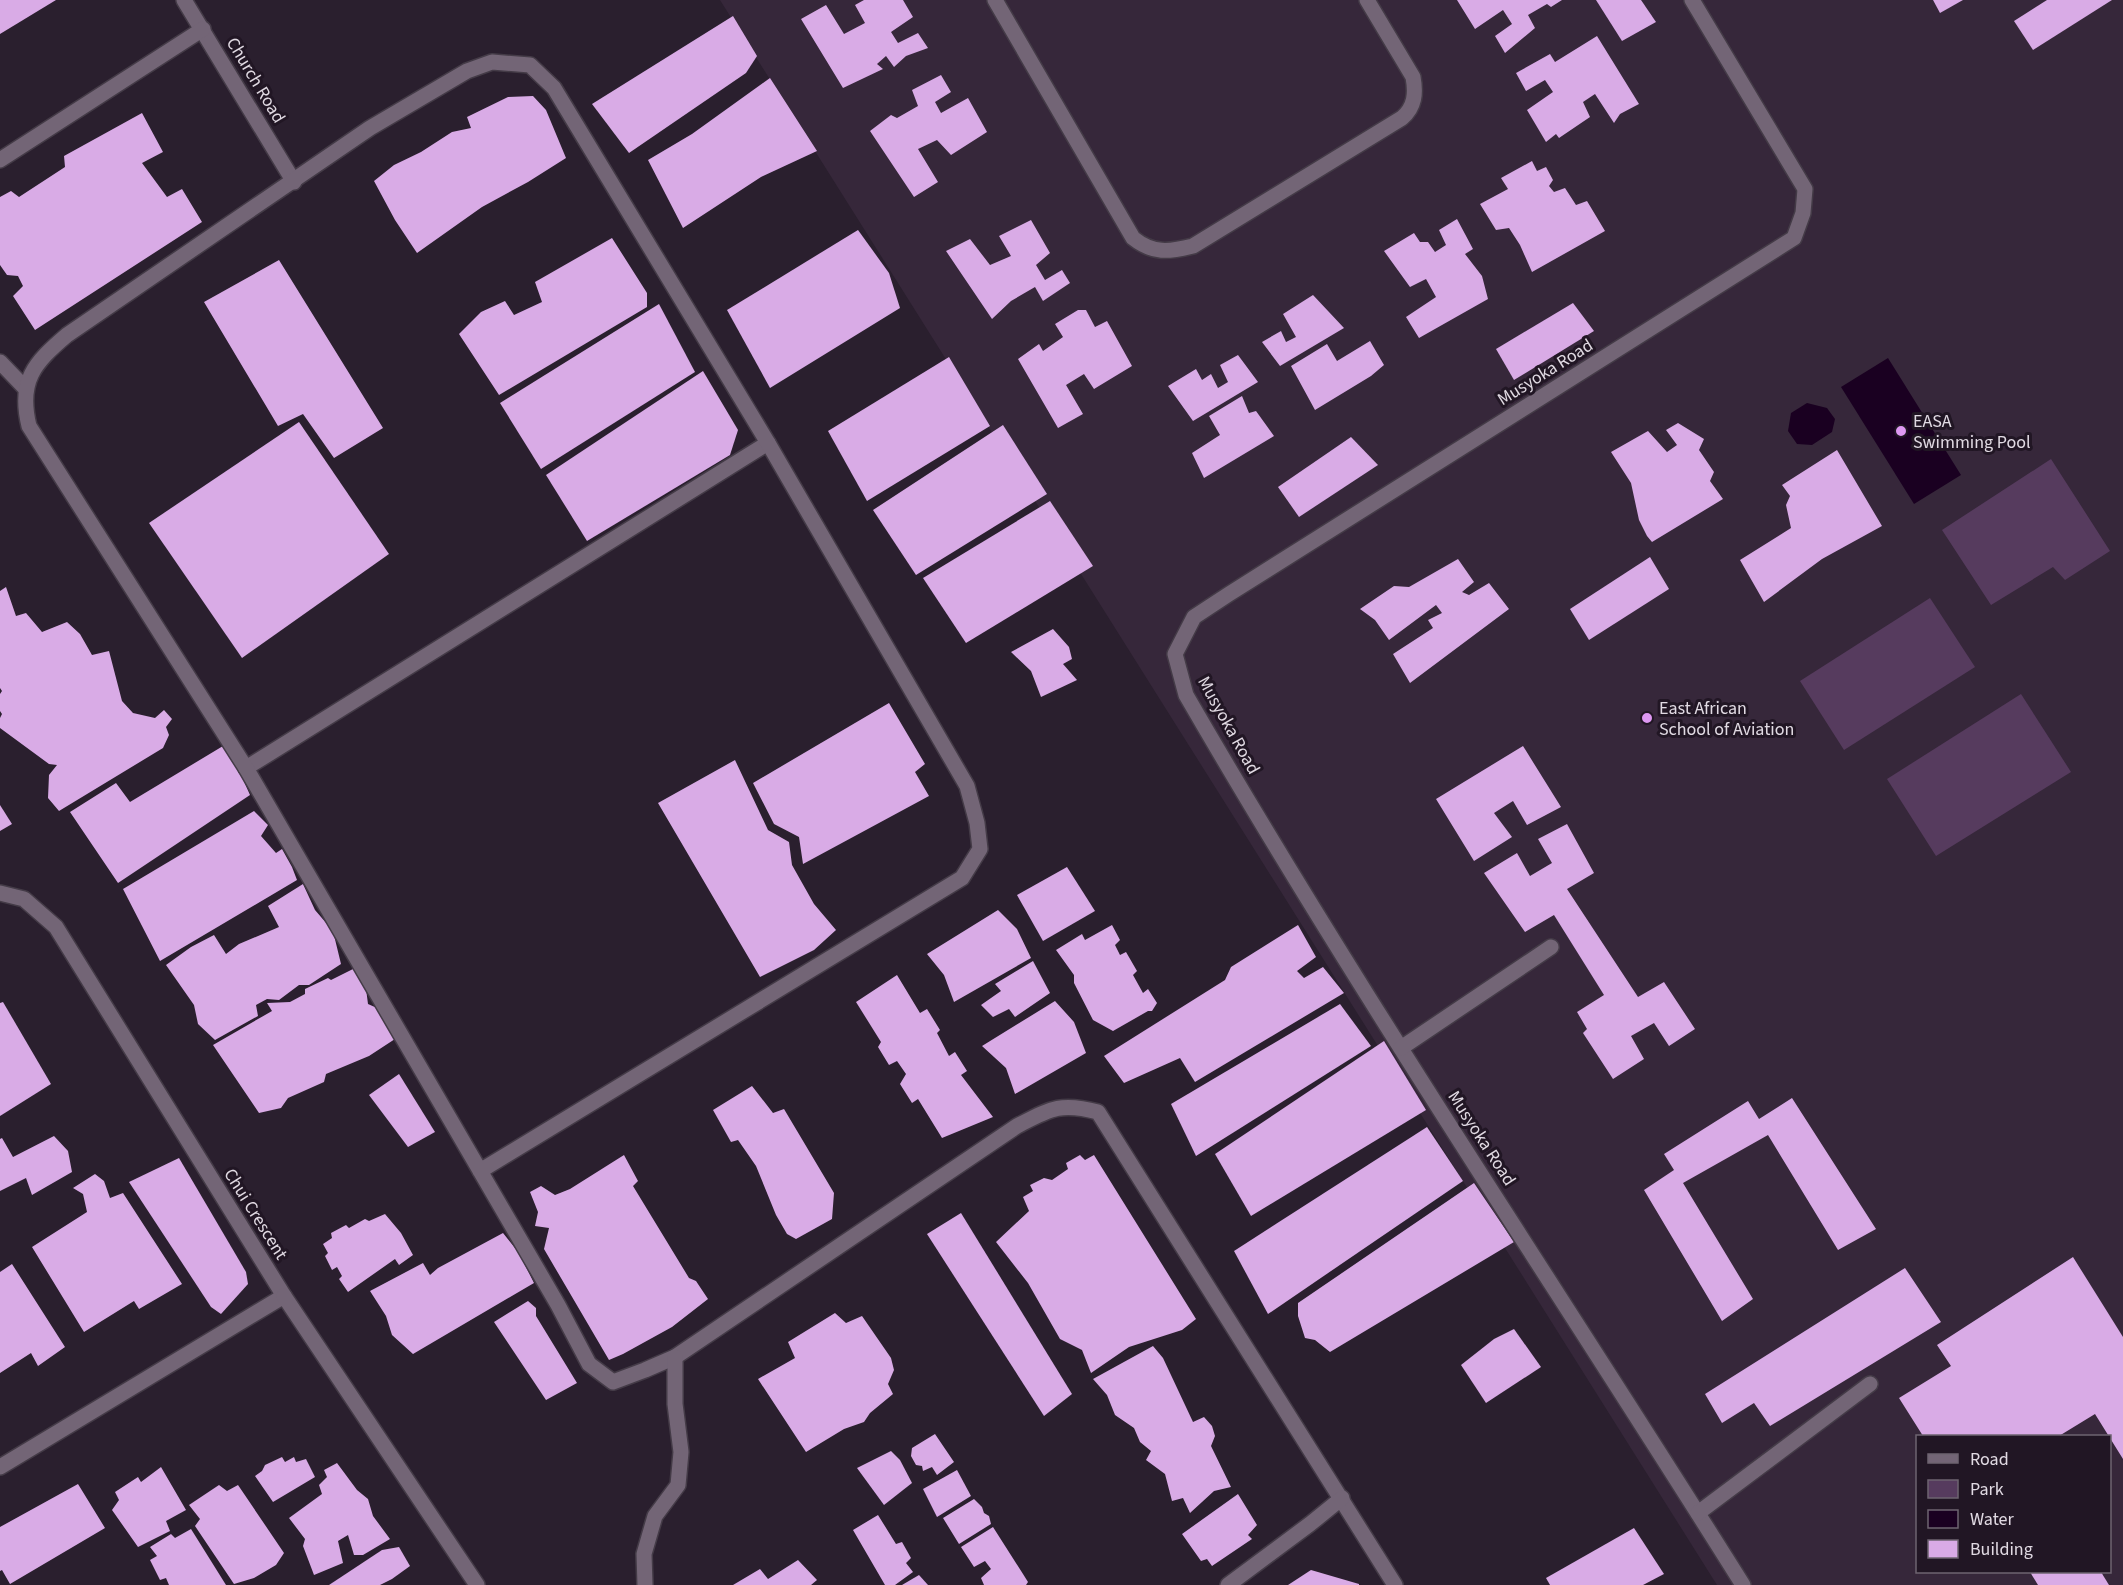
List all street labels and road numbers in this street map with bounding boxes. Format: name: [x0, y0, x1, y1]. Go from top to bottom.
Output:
street label: Church Road: [220, 33, 291, 128]
street label: Musyoka Road: [1493, 333, 1598, 412]
street label: Musyoka Road: [1191, 672, 1266, 779]
street label: Musyoka Road: [1442, 1086, 1522, 1191]
street label: Chui Crescent: [218, 1164, 294, 1265]

